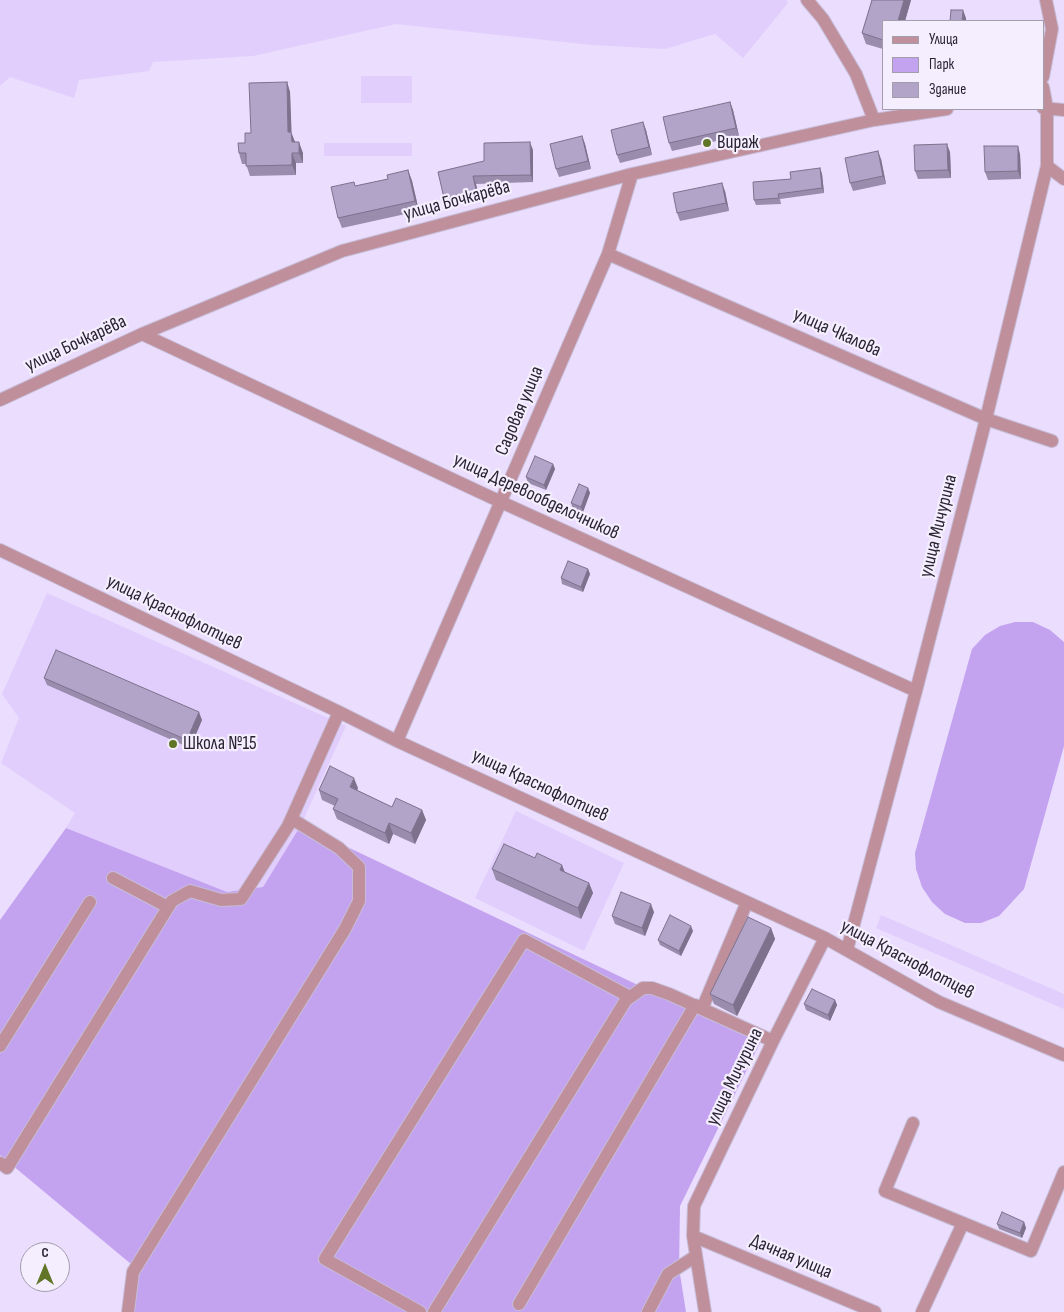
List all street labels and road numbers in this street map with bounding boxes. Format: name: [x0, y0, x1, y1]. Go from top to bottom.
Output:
street label: улица Бочкарёва: [401, 176, 513, 226]
street label: улица Чкалова: [790, 304, 884, 362]
street label: улица Бочкарёва: [22, 311, 130, 377]
street label: Садовая улица: [491, 363, 549, 459]
street label: улица Деревообделочников: [449, 449, 623, 545]
street label: улица Мичурина: [915, 472, 963, 580]
street label: улица Краснофлотцев: [103, 570, 245, 656]
street label: улица Краснофлотцев: [468, 744, 612, 828]
street label: улица Краснофлотцев: [836, 915, 978, 1005]
street label: улица Мичурина: [702, 1025, 768, 1129]
street label: Дачная улица: [747, 1230, 835, 1284]

